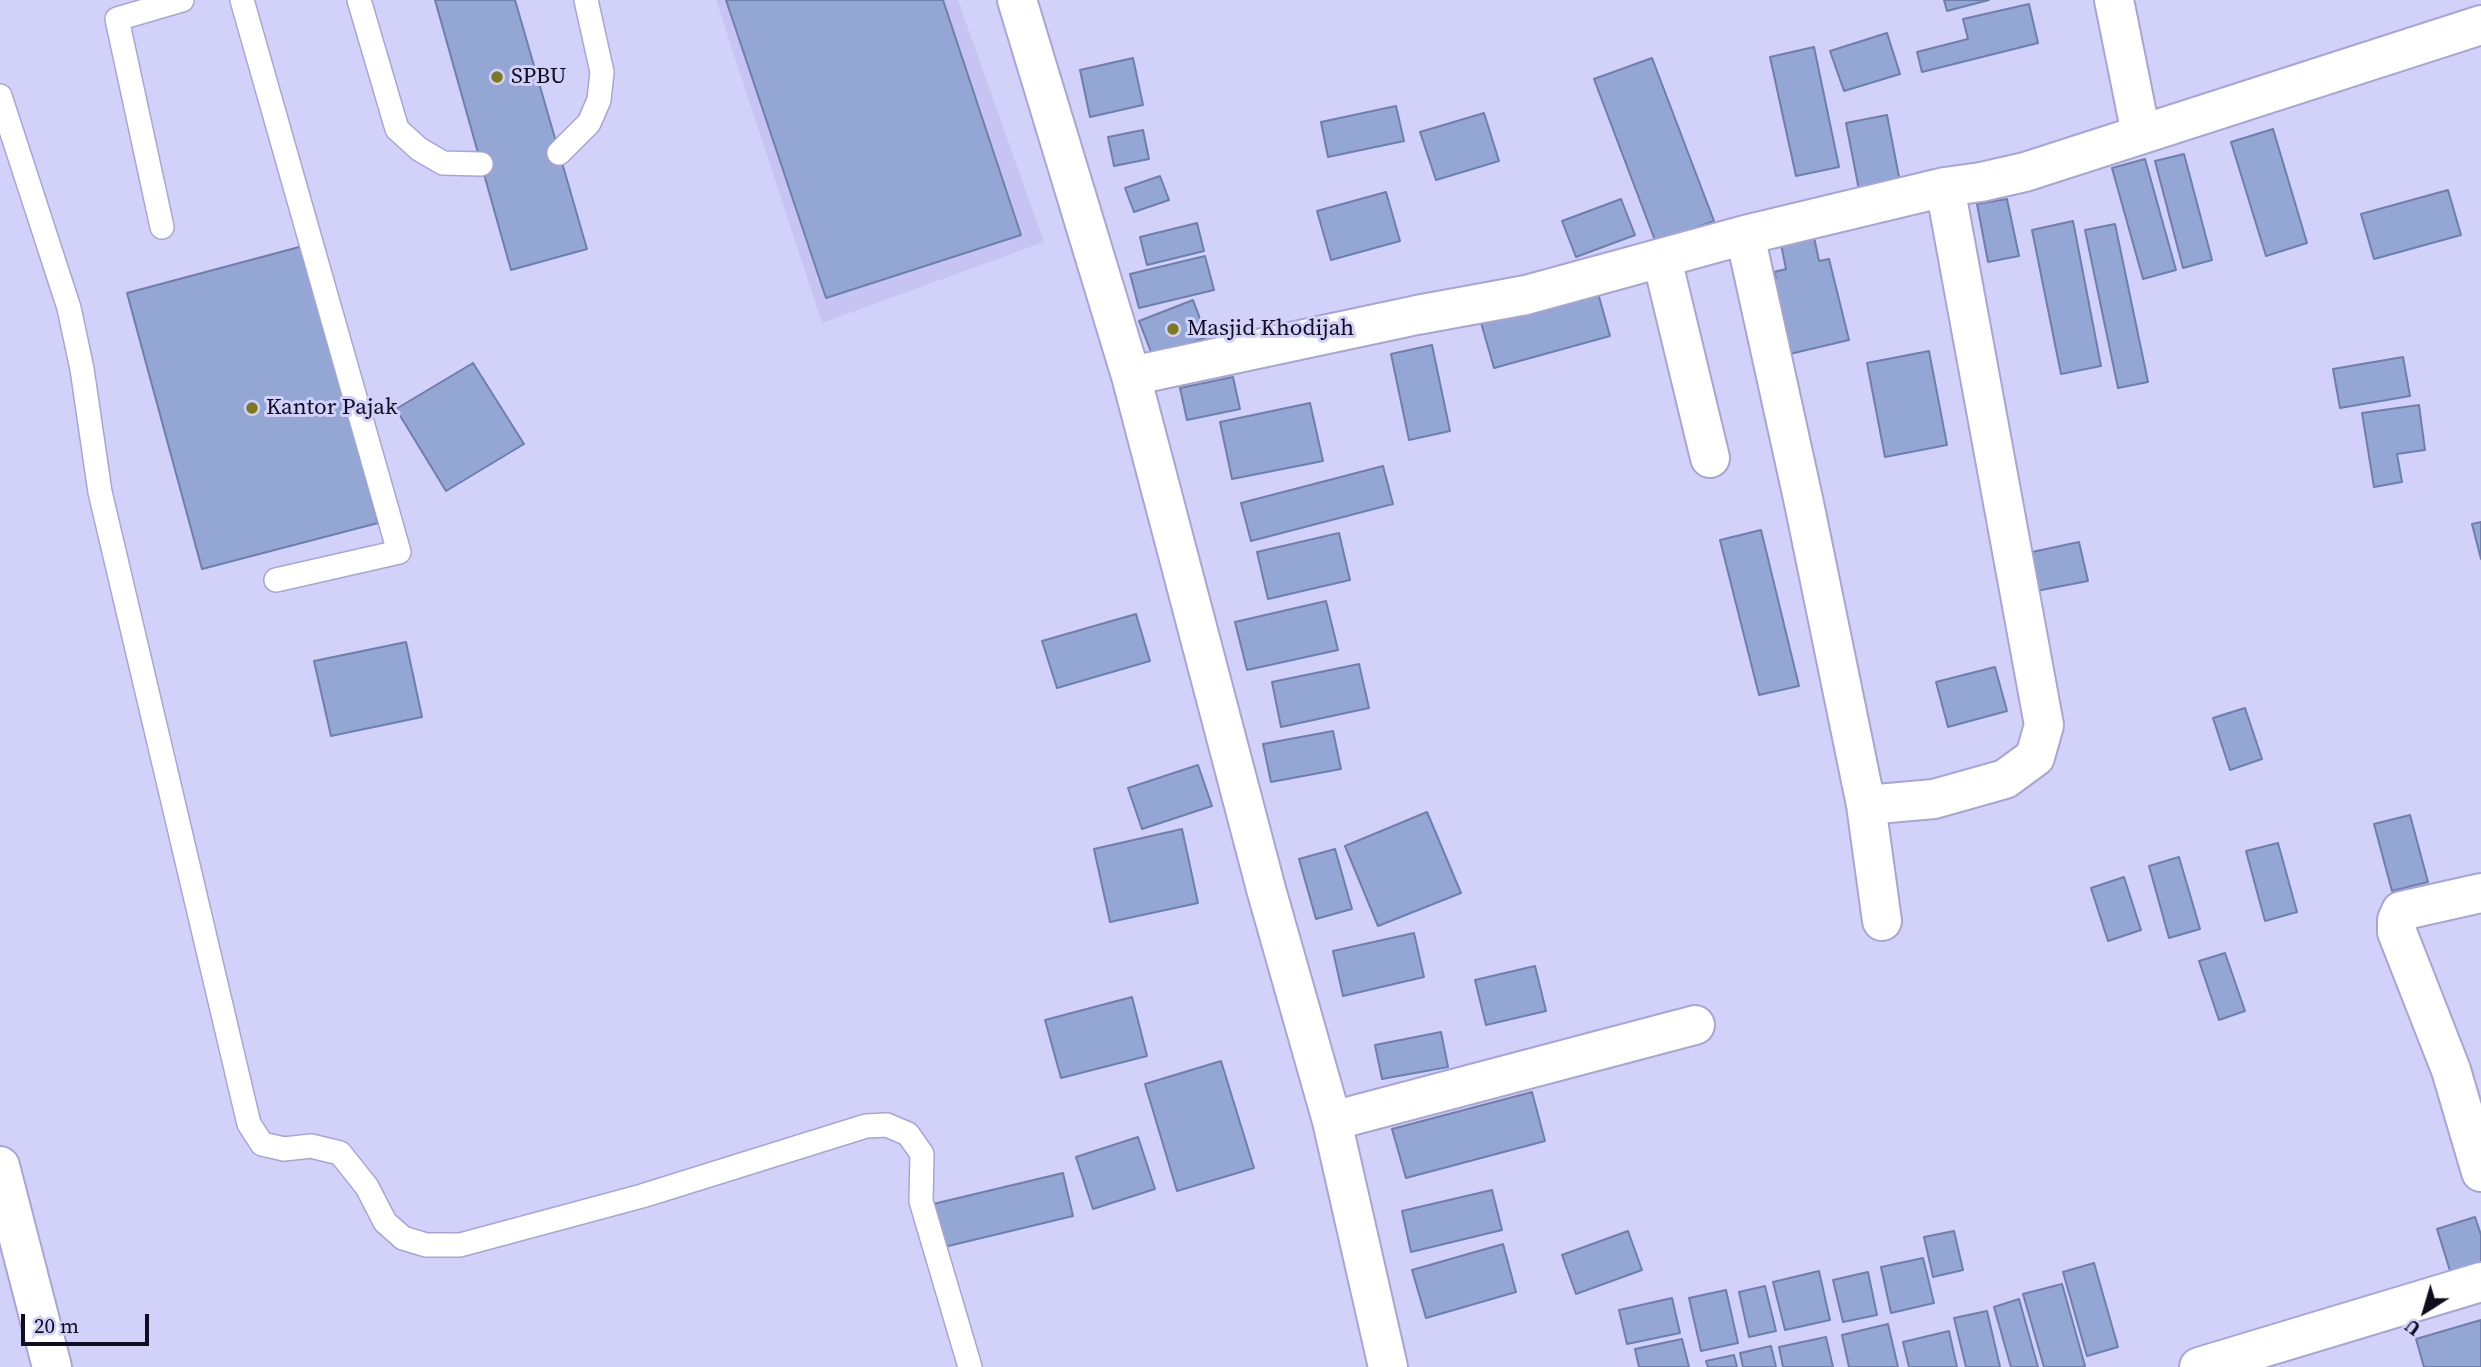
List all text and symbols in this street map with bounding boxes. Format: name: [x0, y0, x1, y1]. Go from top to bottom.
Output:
place label: SPBU: [511, 63, 566, 91]
marker: SPBU: [489, 69, 505, 85]
place label: Masjid Khodijah: [1187, 315, 1354, 343]
marker: Masjid Khodijah: [1165, 321, 1181, 337]
place label: Kantor Pajak: [266, 394, 398, 422]
marker: Kantor Pajak: [244, 400, 260, 416]
north arrow: [2390, 1276, 2460, 1346]
scale bar: [24, 1300, 152, 1344]
text: 20 m: [34, 1311, 79, 1340]
text: U: [2399, 1313, 2426, 1342]

